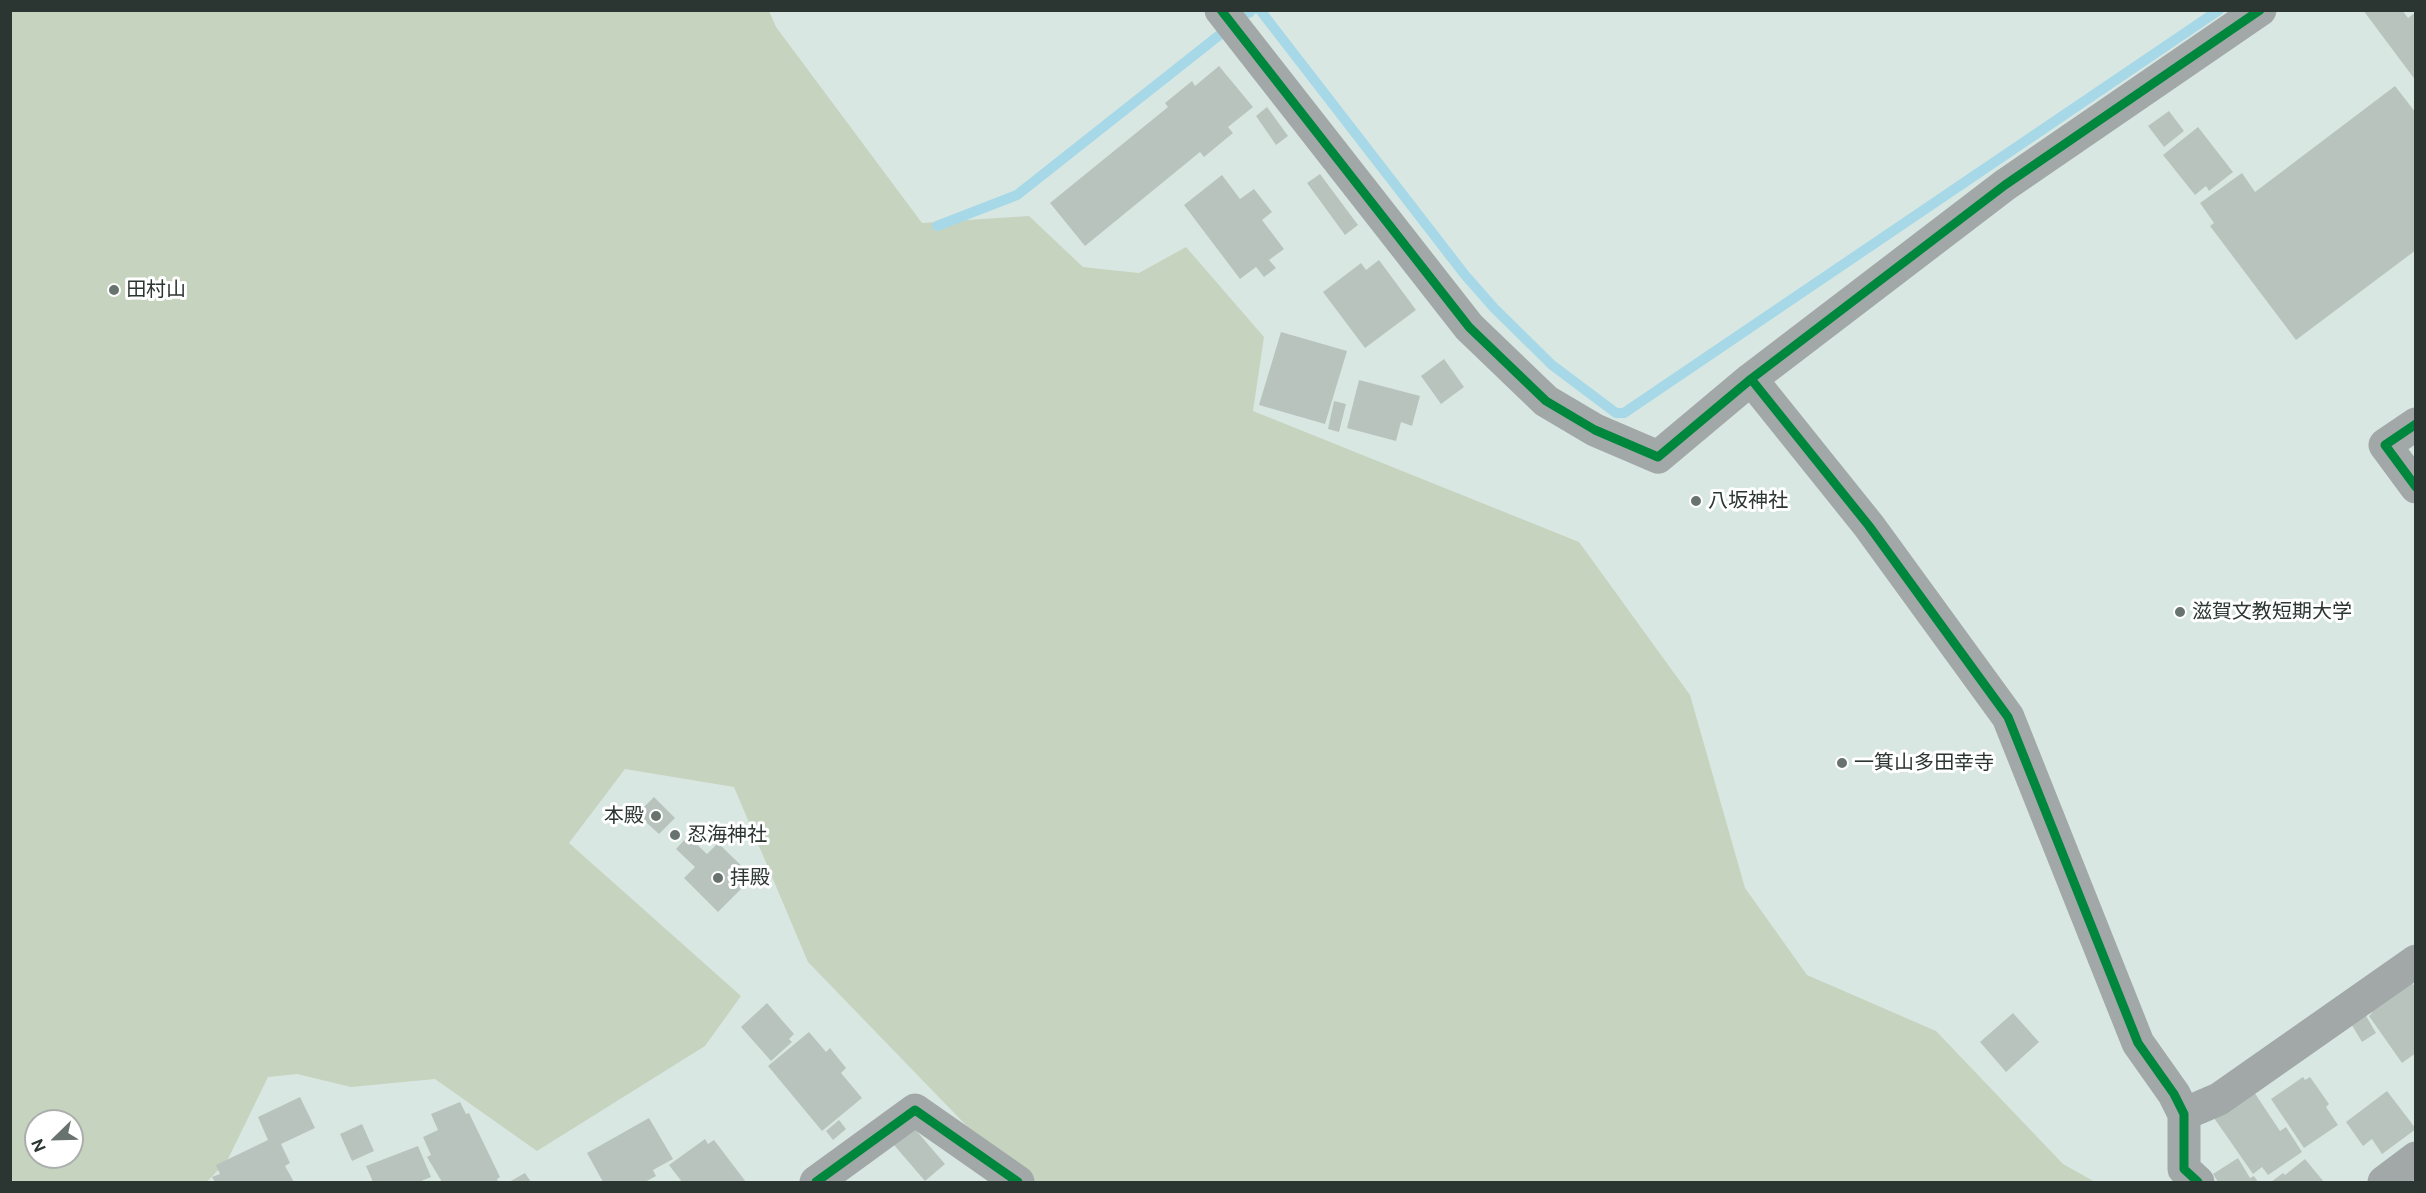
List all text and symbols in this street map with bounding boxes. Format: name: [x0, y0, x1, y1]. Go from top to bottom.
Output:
place label: 田村山: [126, 278, 186, 302]
marker: 田村山: [107, 283, 121, 297]
place label: 八坂神社: [1708, 489, 1788, 513]
marker: 八坂神社: [1689, 494, 1703, 508]
place label: 滋賀文教短期大学: [2192, 600, 2352, 624]
marker: 滋賀文教短期大学: [2173, 605, 2187, 619]
place label: 一箕山多田幸寺: [1854, 751, 1994, 775]
marker: 一箕山多田幸寺: [1835, 756, 1849, 770]
place label: 本殿: [604, 804, 644, 828]
marker: 本殿: [649, 809, 663, 823]
place label: 忍海神社: [687, 823, 767, 847]
marker: 忍海神社: [668, 828, 682, 842]
place label: 拝殿: [730, 866, 770, 890]
marker: 拝殿: [711, 871, 725, 885]
north arrow: [24, 1109, 84, 1169]
text: N: [28, 1136, 50, 1155]

